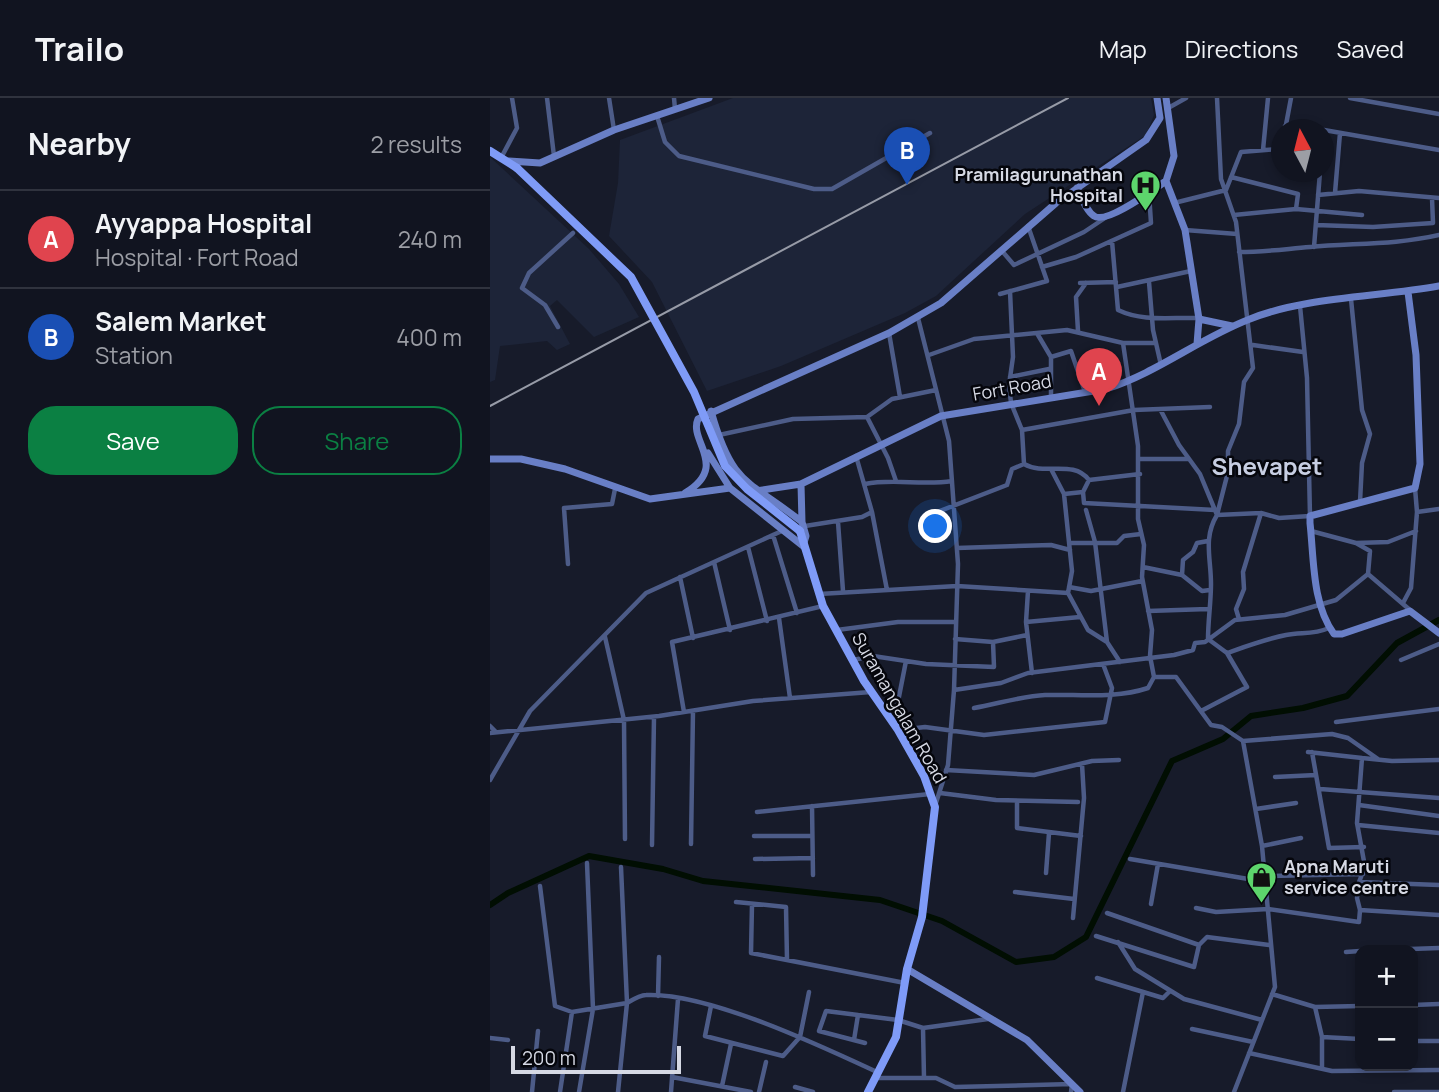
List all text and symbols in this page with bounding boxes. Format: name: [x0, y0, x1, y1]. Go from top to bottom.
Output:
text: Trailo: [35, 26, 124, 71]
text: Map: [1099, 32, 1147, 65]
text: Directions: [1185, 32, 1298, 65]
text: Saved: [1336, 32, 1404, 65]
north arrow: [1271, 119, 1334, 182]
text: Nearby: [28, 123, 131, 164]
pin: B: [884, 127, 930, 185]
text: 2 results: [370, 128, 462, 160]
place label: Pramilagurunathan Hospital: [954, 162, 1123, 207]
hospital icon: Pramilagurunathan Hospital: [1129, 168, 1163, 212]
text: Ayyappa Hospital: [95, 205, 312, 241]
text: A: [43, 223, 59, 255]
text: 240 m: [398, 223, 462, 255]
text: Hospital · Fort Road: [95, 241, 299, 273]
text: Salem Market: [95, 303, 266, 339]
text: B: [44, 321, 58, 353]
text: 400 m: [396, 321, 462, 353]
text: Station: [95, 339, 173, 371]
pin: A: [1076, 348, 1122, 406]
street label: Fort Road: [971, 368, 1053, 406]
button: Save: [28, 406, 238, 475]
button: Share: [252, 406, 462, 475]
district label: Shevapet: [1212, 449, 1322, 482]
your location: [918, 509, 952, 543]
street label: Suramangalam Road: [847, 628, 953, 787]
place label: Apna Maruti service centre: [1284, 854, 1409, 899]
shop icon: Apna Maruti service centre: [1244, 860, 1278, 904]
map controls: [1355, 945, 1418, 1071]
button: +: [1355, 945, 1418, 1008]
button: −: [1355, 1008, 1418, 1071]
scale bar: [511, 1043, 681, 1075]
text: 200 m: [522, 1045, 576, 1071]

